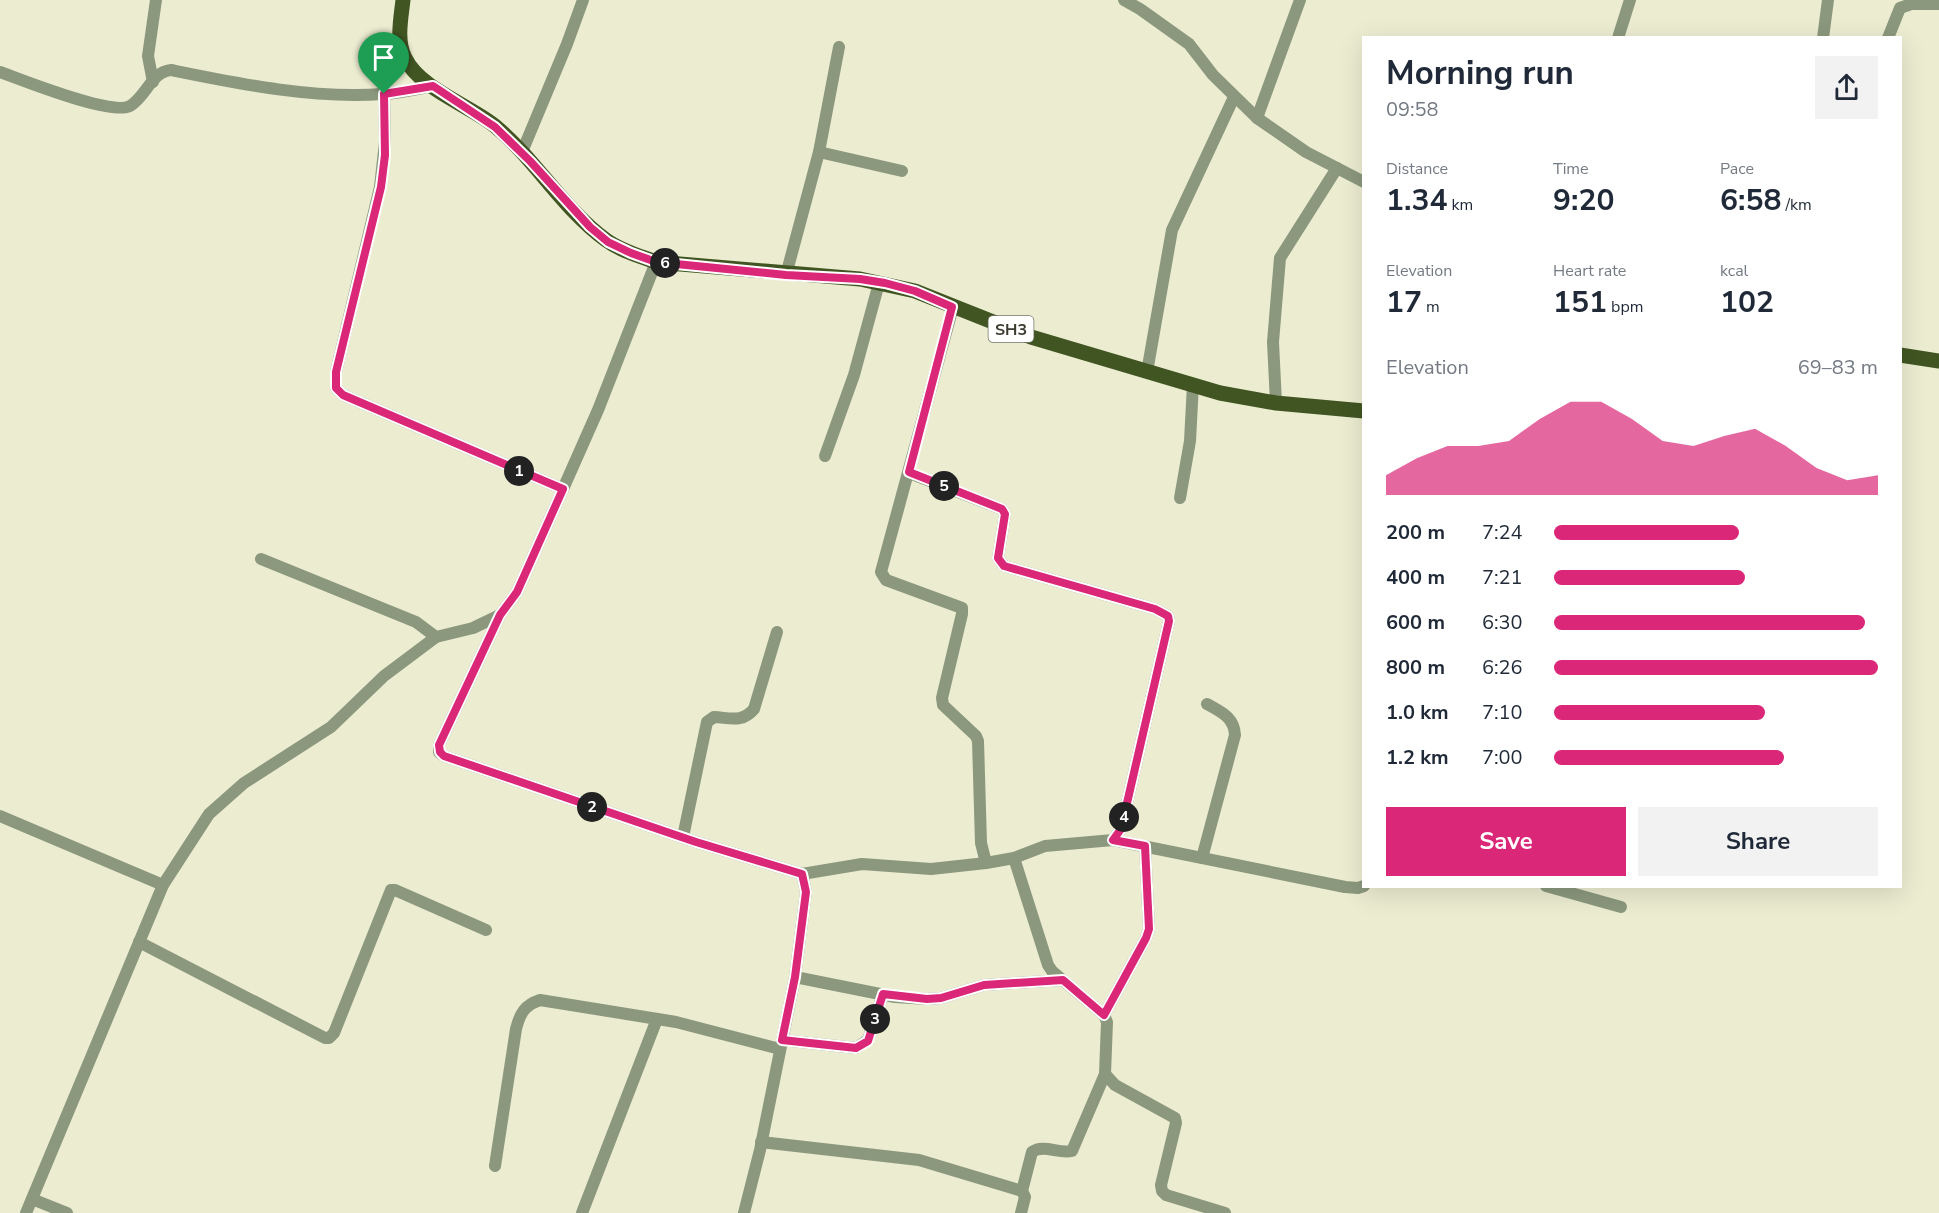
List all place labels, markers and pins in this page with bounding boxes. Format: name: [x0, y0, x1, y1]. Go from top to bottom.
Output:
pin: [358, 32, 409, 94]
pin: 6: [650, 248, 680, 278]
pin: 1: [504, 456, 534, 486]
pin: 5: [929, 471, 959, 501]
pin: 2: [577, 792, 607, 822]
pin: 4: [1109, 802, 1139, 832]
pin: 3: [860, 1004, 890, 1034]

